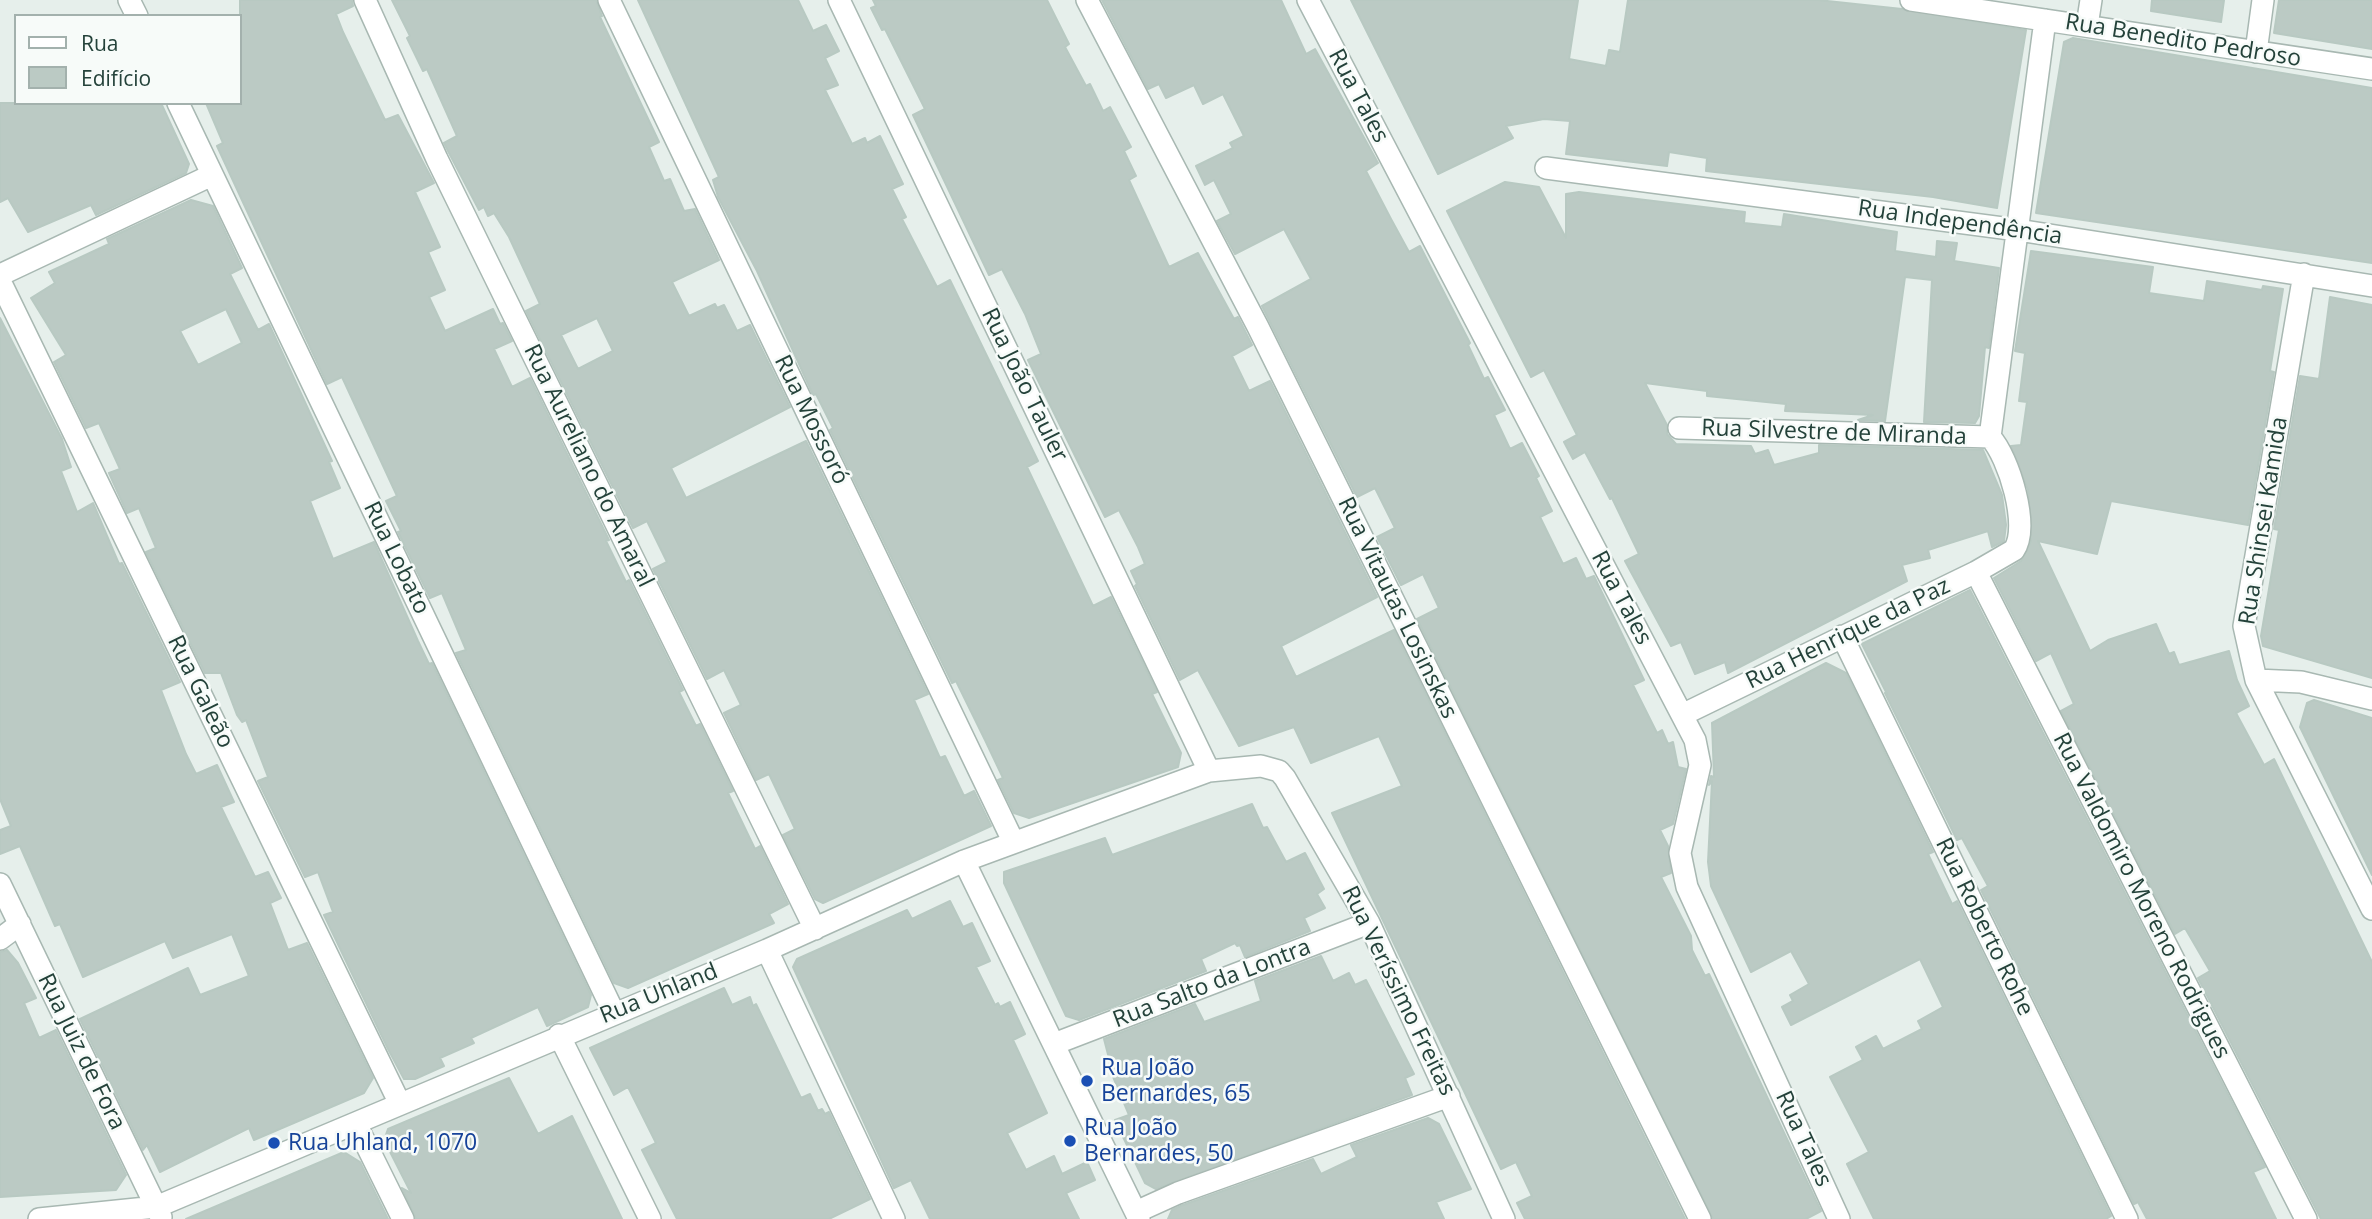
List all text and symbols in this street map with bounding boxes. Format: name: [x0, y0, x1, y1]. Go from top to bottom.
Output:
street label: Rua Benedito Pedroso: [2063, 9, 2303, 73]
legend: [14, 14, 242, 105]
text: Rua: [81, 29, 119, 57]
street label: Rua Tales: [1322, 44, 1394, 148]
text: Edifício: [81, 64, 151, 92]
street label: Rua Independência: [1856, 195, 2064, 251]
street label: Rua João Tauler: [975, 304, 1073, 466]
street label: Rua Aureliano do Amaral: [517, 340, 659, 592]
street label: Rua Mossoró: [768, 351, 854, 489]
street label: Rua Silvestre de Miranda: [1701, 415, 1967, 451]
street label: Rua Shinsei Kamida: [2234, 415, 2294, 627]
street label: Rua Vitautas Losinskas: [1331, 493, 1463, 723]
street label: Rua Lobato: [357, 497, 435, 619]
street label: Rua Tales: [1585, 546, 1657, 650]
street label: Rua Henrique da Paz: [1741, 573, 1955, 695]
street label: Rua Galeão: [161, 631, 239, 753]
street label: Rua Valdomiro Moreno Rodrigues: [2047, 728, 2235, 1064]
street label: Rua Roberto Rohe: [1929, 834, 2039, 1020]
street label: Rua Veríssimo Freitas: [1335, 882, 1461, 1100]
street label: Rua Salto da Lontra: [1109, 934, 1315, 1034]
street label: Rua Uhland: [596, 958, 722, 1030]
street label: Rua Juiz de Fora: [31, 969, 131, 1135]
place label: Rua João Bernardes, 65: [1101, 1054, 1251, 1108]
marker: Rua João Bernardes, 65: [1079, 1073, 1095, 1089]
street label: Rua Tales: [1769, 1087, 1837, 1191]
place label: Rua João Bernardes, 50: [1084, 1114, 1234, 1168]
place label: Rua Uhland, 1070: [288, 1129, 477, 1157]
marker: Rua João Bernardes, 50: [1062, 1133, 1078, 1149]
marker: Rua Uhland, 1070: [266, 1135, 282, 1151]

